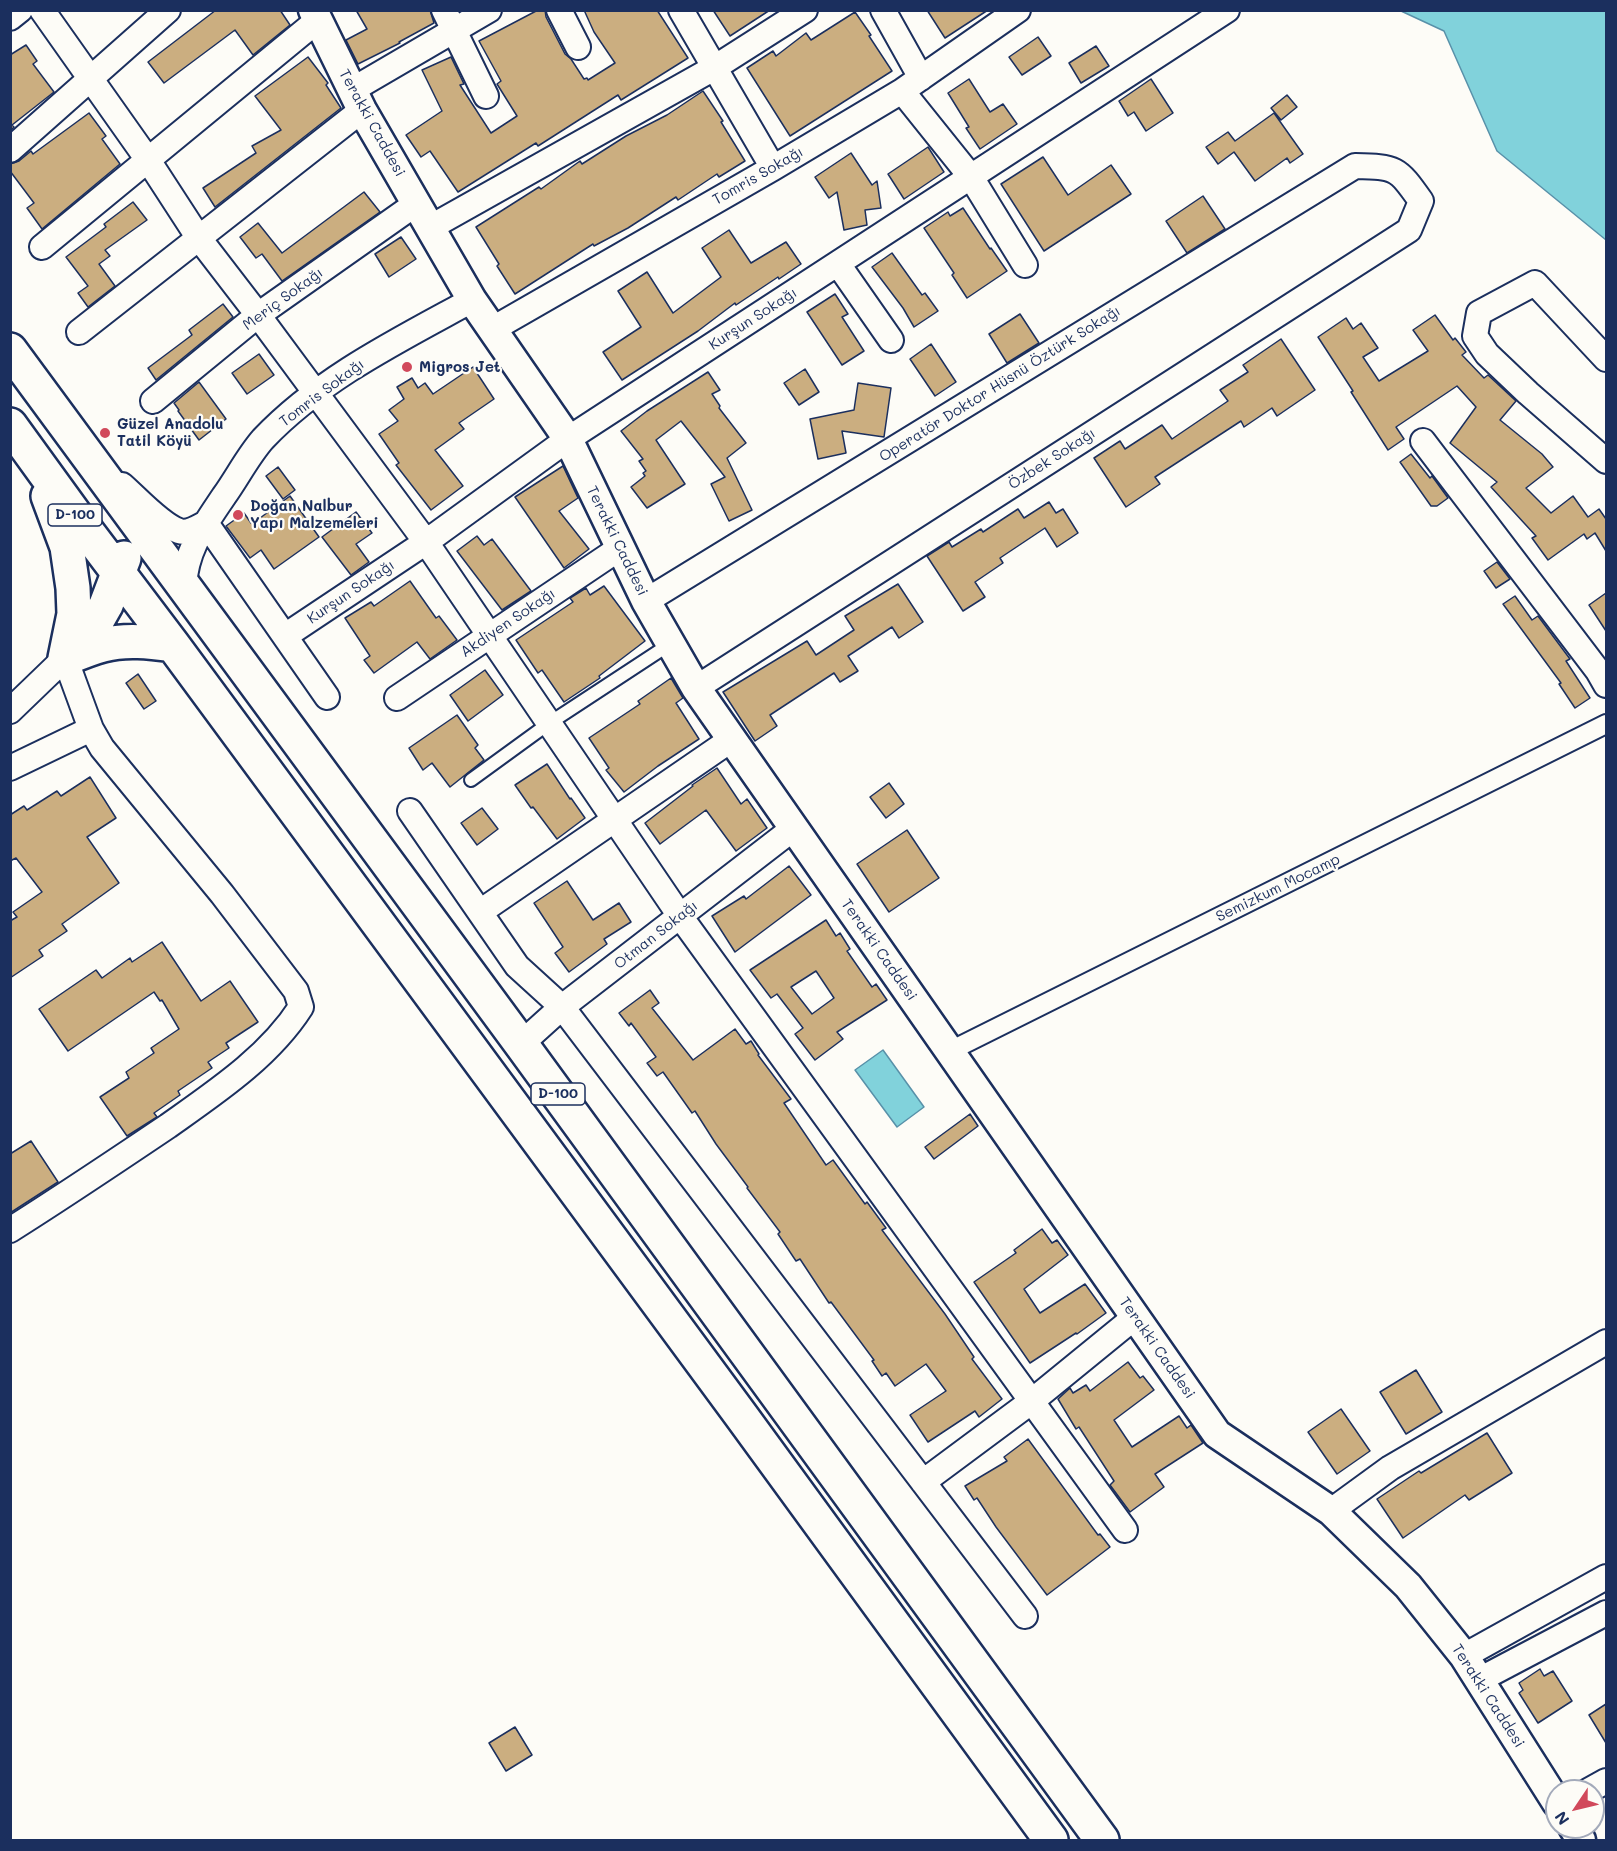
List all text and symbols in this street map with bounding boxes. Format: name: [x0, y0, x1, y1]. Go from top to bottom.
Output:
street label: Terakki Caddesi: [335, 66, 409, 180]
street label: Tomris Sokağı: [710, 143, 806, 209]
street label: Meriç Sokağı: [239, 264, 327, 334]
street label: Kurşun Sokağı: [706, 284, 800, 354]
street label: Operatör Doktor Hüsnü Öztürk Sokağı: [876, 302, 1124, 466]
street label: Tomris Sokağı: [276, 355, 368, 431]
place label: Migros Jet: [419, 358, 501, 376]
marker: Migros Jet: [400, 360, 414, 374]
place label: Güzel Anadolu Tatil Köyü: [117, 415, 224, 450]
street label: Özbek Sokağı: [1005, 424, 1099, 494]
marker: Güzel Anadolu Tatil Köyü: [98, 426, 112, 440]
street label: Terakki Caddesi: [583, 483, 651, 599]
place label: Doğan Nalbur Yapı Malzemeleri: [250, 497, 379, 532]
road number: D-100: [48, 504, 102, 526]
marker: Doğan Nalbur Yapı Malzemeleri: [231, 508, 245, 522]
street label: Kurşun Sokağı: [304, 556, 398, 628]
street label: Akdiyen Sokağı: [457, 585, 559, 661]
street label: Semizkum Mocamp: [1213, 850, 1343, 926]
street label: Terakki Caddesi: [837, 896, 921, 1004]
street label: Otman Sokağı: [611, 897, 701, 973]
road number: D-100: [531, 1083, 585, 1105]
street label: Terakki Caddesi: [1115, 1294, 1199, 1402]
street label: Terakki Caddesi: [1448, 1641, 1528, 1751]
north arrow: [1545, 1779, 1605, 1839]
text: N: [1549, 1807, 1574, 1829]

